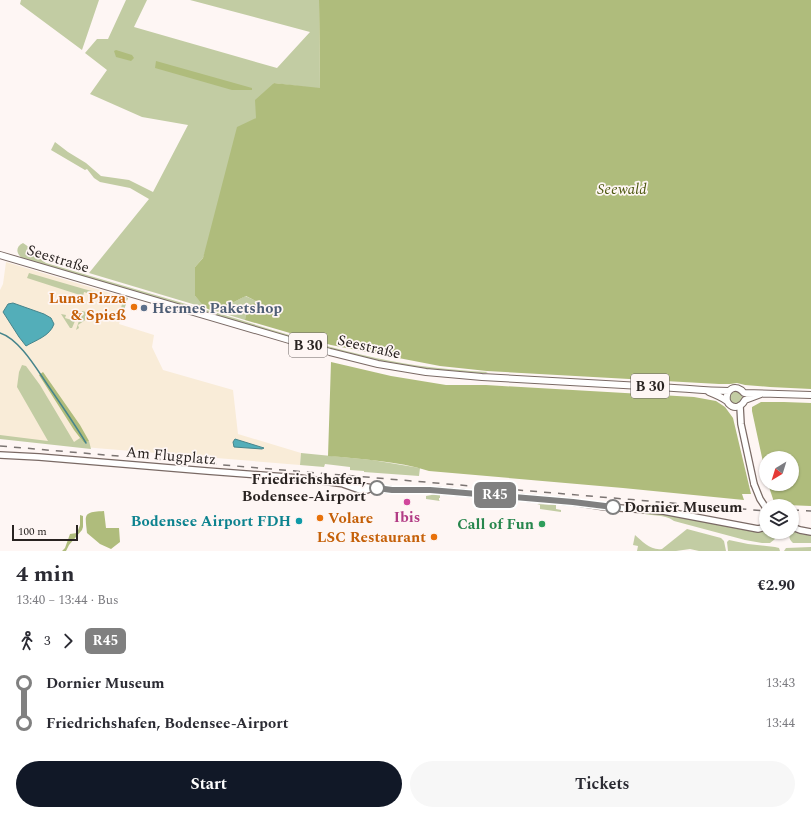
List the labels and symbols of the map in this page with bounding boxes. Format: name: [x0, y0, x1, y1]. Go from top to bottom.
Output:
park label: Seewald: [597, 178, 647, 201]
street label: Seestraße: [24, 239, 92, 279]
place label: Luna Pizza & Spieß: [49, 287, 126, 327]
place label: Hermes Paketshop: [152, 297, 282, 320]
marker: Luna Pizza & Spieß: [129, 302, 139, 312]
marker: Hermes Paketshop: [139, 303, 149, 313]
street label: Seestraße: [335, 329, 403, 365]
road number: B 30: [289, 333, 327, 357]
road number: B 30: [631, 374, 669, 398]
street label: Am Flugplatz: [125, 441, 217, 471]
north arrow: [759, 451, 799, 491]
place label: Friedrichshafen, Bodensee-Airport: [242, 468, 366, 508]
marker: Friedrichshafen, Bodensee-Airport: [369, 480, 385, 496]
line badge: R45: [472, 482, 518, 508]
place label: Dornier Museum: [624, 496, 743, 519]
marker: Ibis: [402, 497, 412, 507]
marker: Dornier Museum: [605, 499, 621, 515]
place label: Ibis: [394, 506, 420, 529]
place label: Volare: [328, 507, 373, 530]
place label: Bodensee Airport FDH: [131, 510, 291, 533]
marker: Volare: [315, 513, 325, 523]
place label: Call of Fun: [457, 513, 534, 536]
marker: Bodensee Airport FDH: [294, 516, 304, 526]
marker: Call of Fun: [537, 519, 547, 529]
scale bar: [12, 523, 78, 542]
place label: LSC Restaurant: [317, 526, 426, 549]
marker: LSC Restaurant: [429, 532, 439, 542]

